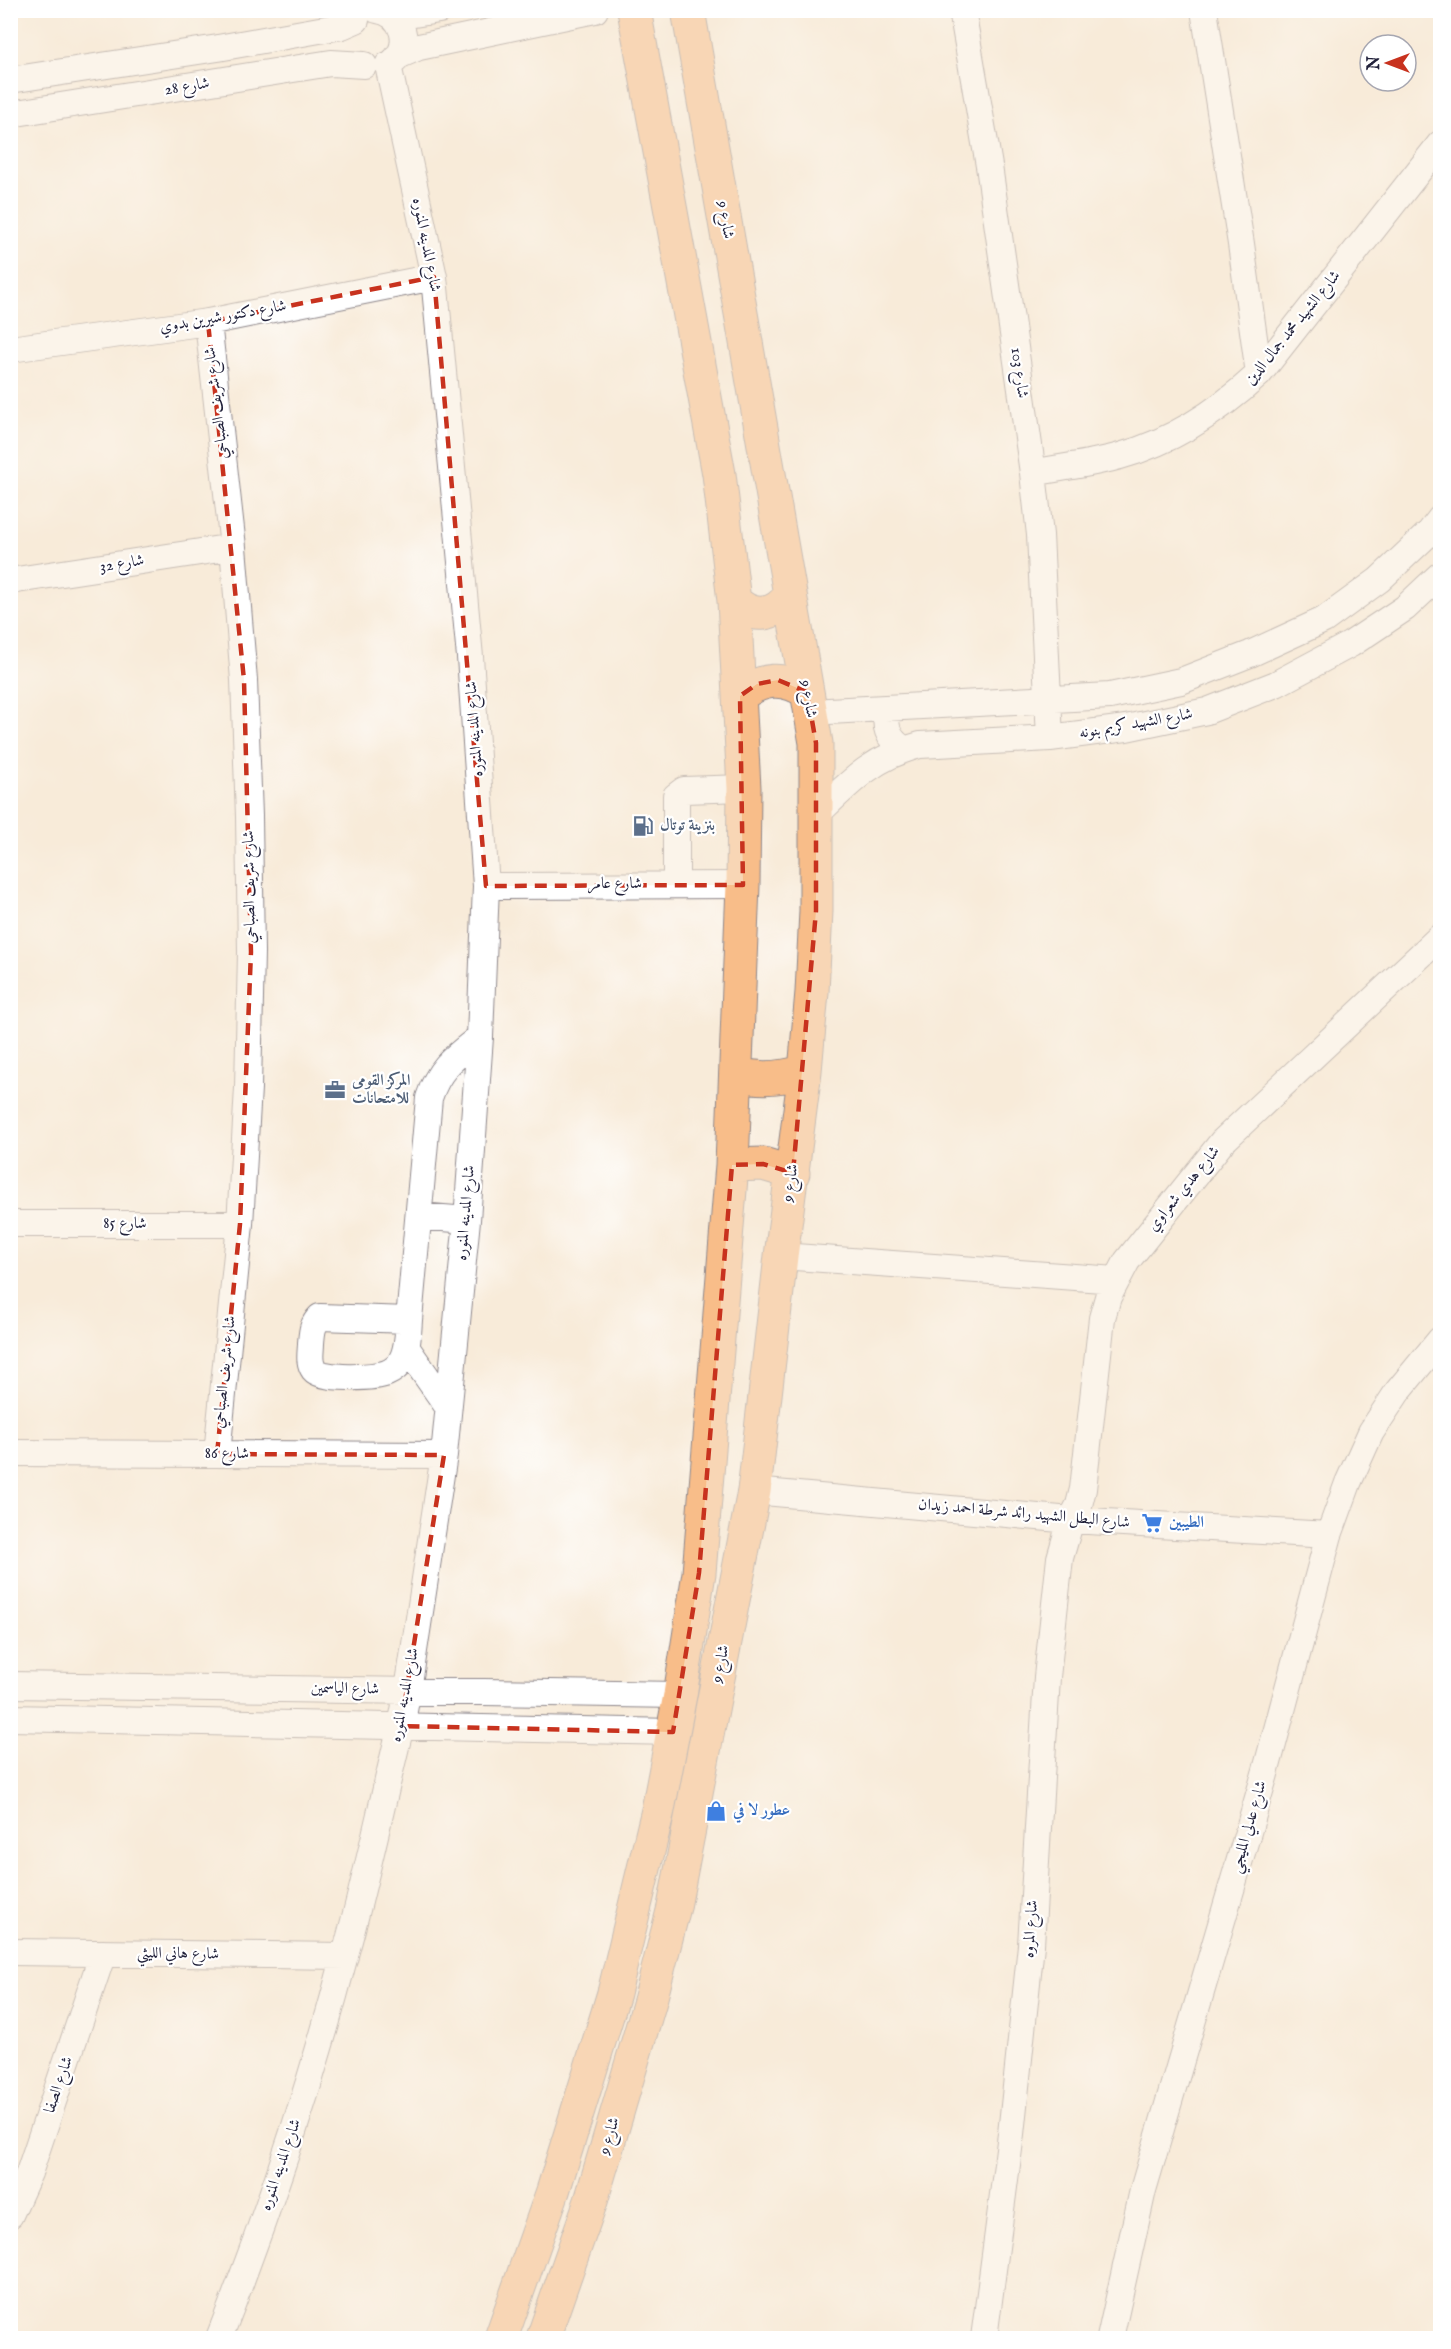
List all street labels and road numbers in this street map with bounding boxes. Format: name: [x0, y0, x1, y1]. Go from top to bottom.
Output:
street label: شارع 28: [163, 74, 211, 102]
street label: شارع المدينه المنوره: [405, 196, 445, 294]
street label: شارع 9: [710, 198, 738, 241]
street label: شارع الشهيد محمد جمال الدين: [1241, 267, 1347, 391]
street label: شارع دكتور شيرين بدوي: [158, 296, 288, 340]
street label: شارع شريف الصباحي: [200, 345, 236, 460]
street label: شارع 103: [1004, 346, 1032, 400]
street label: شارع 32: [98, 551, 146, 579]
street label: شارع 9: [793, 677, 821, 720]
street label: شارع المدينه المنوره: [462, 680, 490, 777]
street label: شارع الشهيد كريم بنونه: [1078, 704, 1195, 747]
street label: شارع شريف الصباحي: [239, 830, 263, 944]
street label: شارع عامر: [588, 874, 642, 896]
street label: شارع هدي شعراوي: [1143, 1142, 1226, 1237]
street label: شارع 9: [778, 1163, 806, 1205]
street label: شارع المدينه المنوره: [452, 1164, 482, 1262]
street label: شارع 85: [103, 1214, 147, 1236]
street label: شارع شريف الصباحي: [209, 1315, 243, 1429]
street label: شارع 86: [205, 1444, 249, 1466]
street label: شارع البطل الشهيد رائد شرطة احمد زيدان: [917, 1495, 1131, 1535]
street label: شارع 9: [707, 1643, 736, 1686]
street label: شارع المدينه المنوره: [386, 1646, 426, 1744]
street label: شارع الياسمين: [311, 1678, 379, 1702]
street label: شارع عدلي المليجي: [1226, 1778, 1276, 1877]
street label: شارع المروه: [1019, 1899, 1045, 1959]
street label: شارع هاني الليثي: [137, 1943, 219, 1969]
street label: شارع الصفا: [40, 2054, 80, 2117]
street label: شارع 9: [595, 2115, 627, 2159]
street label: شارع المدينه المنوره: [256, 2116, 308, 2214]

